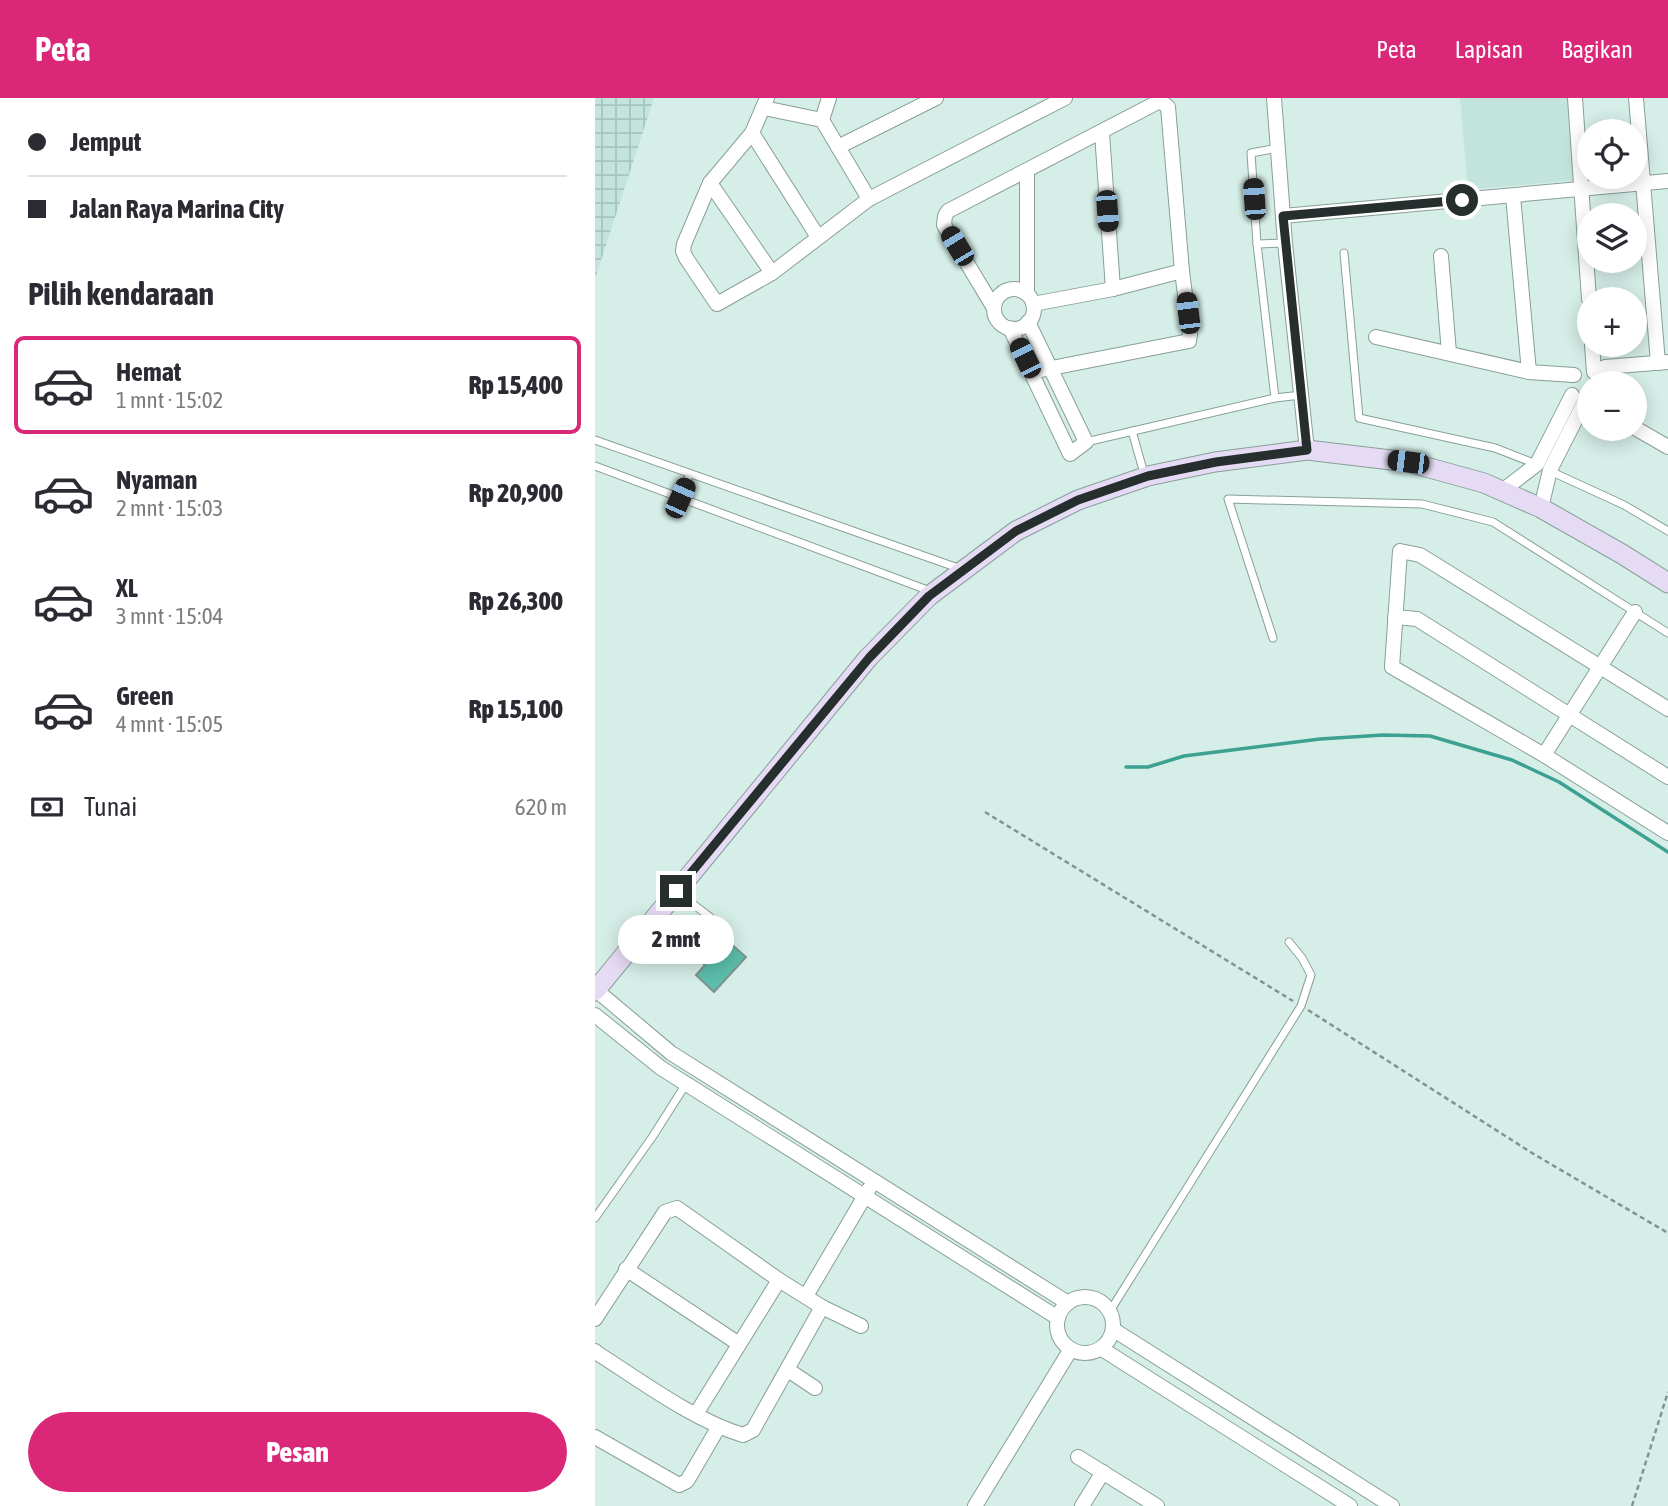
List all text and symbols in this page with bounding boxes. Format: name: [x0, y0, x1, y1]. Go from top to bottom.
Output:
text: Peta: [35, 30, 91, 68]
text: Peta: [1376, 36, 1417, 63]
text: Lapisan: [1455, 36, 1523, 63]
text: Bagikan: [1561, 36, 1633, 63]
map controls: [1577, 119, 1647, 441]
button: locate: [1577, 119, 1647, 189]
text: Jemput: [70, 127, 141, 157]
car: [1243, 177, 1266, 221]
route start: [1446, 184, 1478, 216]
car: [1096, 189, 1119, 233]
text: Jalan Raya Marina City: [70, 194, 284, 224]
button: layers: [1577, 203, 1647, 273]
car: [938, 223, 977, 269]
text: Pilih kendaraan: [28, 275, 214, 312]
button: +: [1577, 287, 1647, 357]
car: [1176, 291, 1201, 335]
car: [1007, 335, 1044, 381]
icon: car: [32, 354, 95, 417]
text: Hemat: [116, 357, 181, 387]
text: Rp 15,400: [468, 370, 563, 400]
button: −: [1577, 371, 1647, 441]
text: 1 mnt · 15:02: [116, 387, 223, 413]
car: [1386, 449, 1431, 475]
icon: car: [32, 462, 95, 525]
text: Nyaman: [116, 465, 197, 495]
car: [662, 475, 699, 521]
text: Rp 20,900: [468, 478, 563, 508]
text: 2 mnt · 15:03: [116, 495, 223, 521]
icon: car: [32, 570, 95, 633]
text: XL: [116, 573, 138, 603]
text: Rp 26,300: [468, 586, 563, 616]
text: 3 mnt · 15:04: [116, 603, 223, 629]
icon: car: [32, 678, 95, 741]
text: Green: [116, 681, 174, 711]
text: Rp 15,100: [468, 694, 563, 724]
text: 4 mnt · 15:05: [116, 711, 223, 737]
icon: cash: [28, 788, 66, 826]
text: Tunai: [84, 792, 137, 822]
text: 620 m: [515, 794, 567, 820]
route end: [660, 875, 692, 907]
callout: 2 mnt: [618, 916, 734, 964]
text: 2 mnt: [652, 926, 700, 952]
button: Pesan: [28, 1412, 567, 1492]

